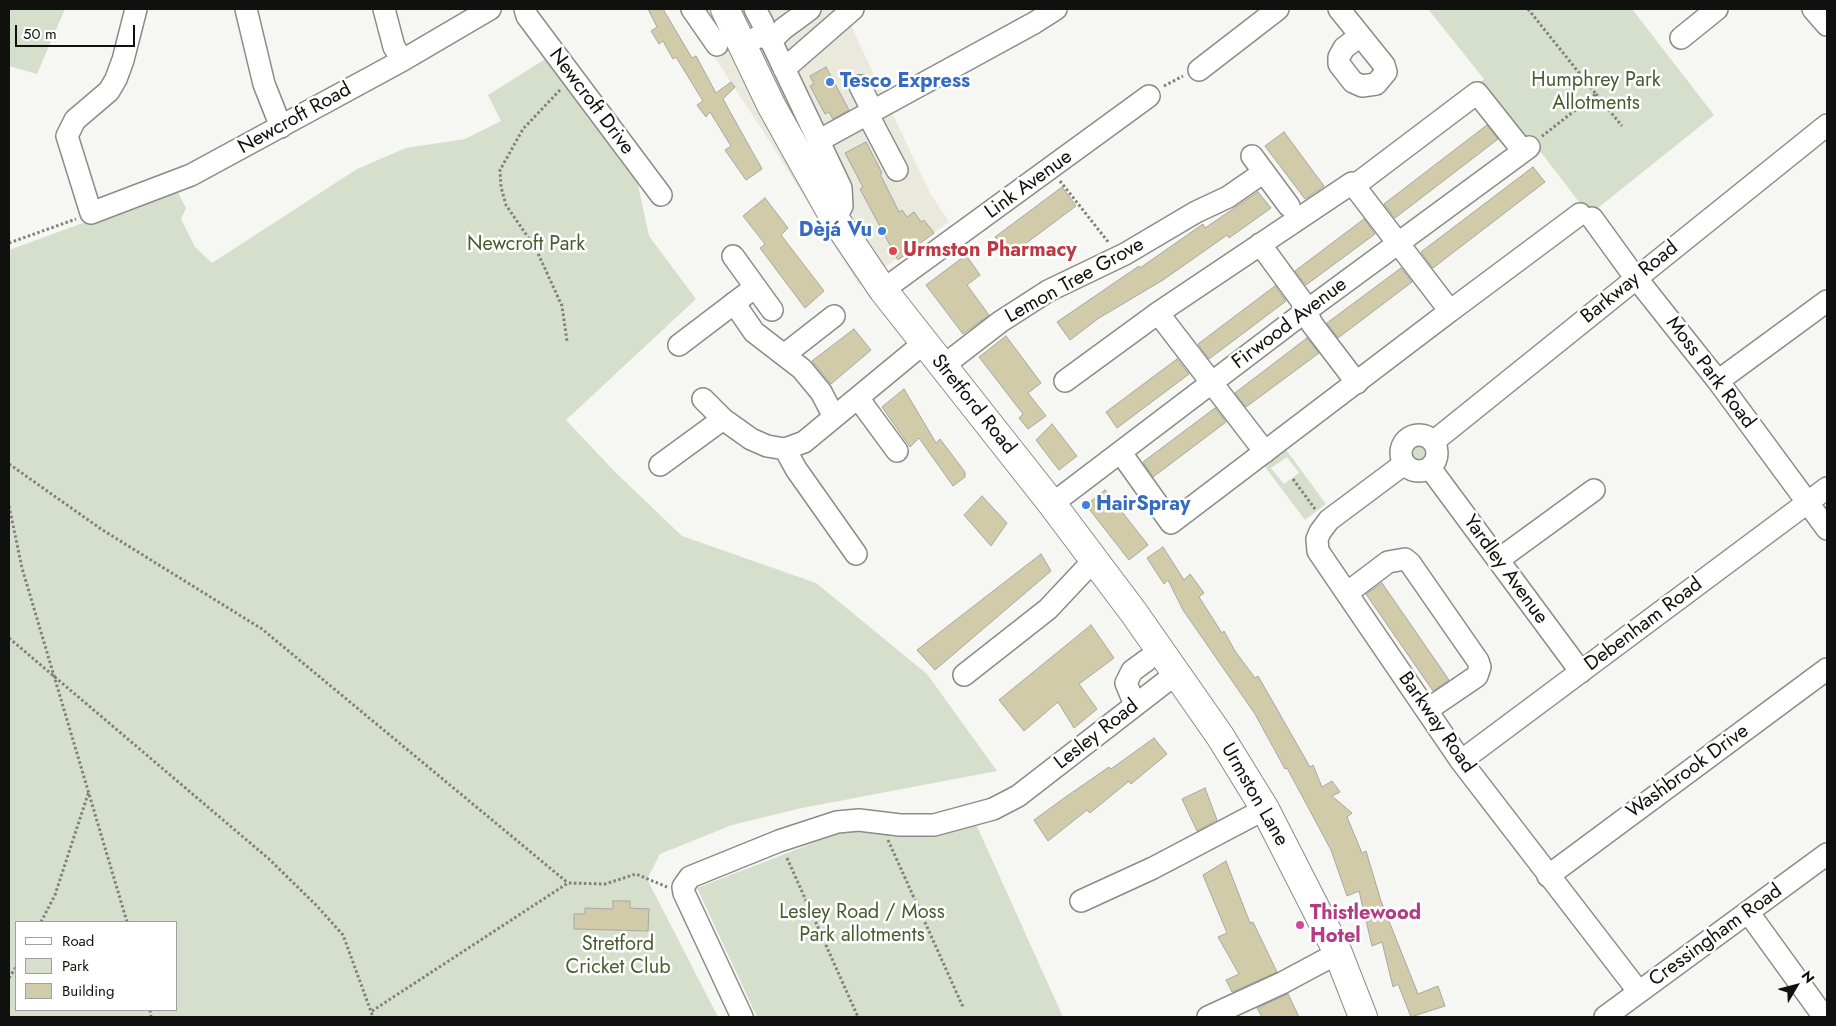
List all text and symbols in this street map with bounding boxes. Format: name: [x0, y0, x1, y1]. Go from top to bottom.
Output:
scale bar: [18, 15, 138, 47]
text: 50 m: [23, 23, 57, 45]
street label: Newcroft Drive: [543, 44, 639, 160]
park label: Humphrey Park Allotments: [1531, 69, 1661, 116]
place label: Tesco Express: [840, 70, 970, 94]
marker: Tesco Express: [824, 76, 836, 88]
street label: Newcroft Road: [234, 78, 356, 160]
street label: Link Avenue: [981, 145, 1077, 225]
place label: Dèjá Vu: [799, 219, 872, 243]
marker: Dèjá Vu: [876, 225, 888, 237]
park label: Newcroft Park: [467, 233, 585, 257]
street label: Lemon Tree Grove: [1002, 233, 1148, 329]
street label: Barkway Road: [1577, 237, 1683, 329]
place label: Urmston Pharmacy: [903, 239, 1077, 263]
marker: Urmston Pharmacy: [887, 245, 899, 257]
street label: Firwood Avenue: [1228, 273, 1352, 375]
street label: Moss Park Road: [1660, 312, 1760, 434]
street label: Stretford Road: [925, 350, 1021, 460]
place label: HairSpray: [1096, 493, 1190, 517]
marker: HairSpray: [1080, 499, 1092, 511]
street label: Yardley Avenue: [1457, 511, 1553, 629]
street label: Debenham Road: [1580, 573, 1708, 677]
street label: Barkway Road: [1392, 668, 1480, 778]
street label: Lesley Road: [1050, 695, 1144, 775]
street label: Washbrook Drive: [1622, 720, 1754, 824]
street label: Urmston Lane: [1215, 739, 1293, 851]
street label: Cressingham Road: [1645, 880, 1787, 992]
park label: Lesley Road / Moss Park allotments: [779, 901, 945, 948]
place label: Thistlewood Hotel: [1310, 902, 1421, 949]
marker: Thistlewood Hotel: [1294, 919, 1306, 931]
legend: [15, 921, 178, 1011]
text: Road: [62, 930, 94, 952]
park label: Stretford Cricket Club: [565, 933, 671, 980]
text: Park: [62, 955, 89, 977]
north arrow: [1771, 961, 1821, 1011]
text: N: [1797, 967, 1819, 987]
text: Building: [62, 980, 114, 1002]

